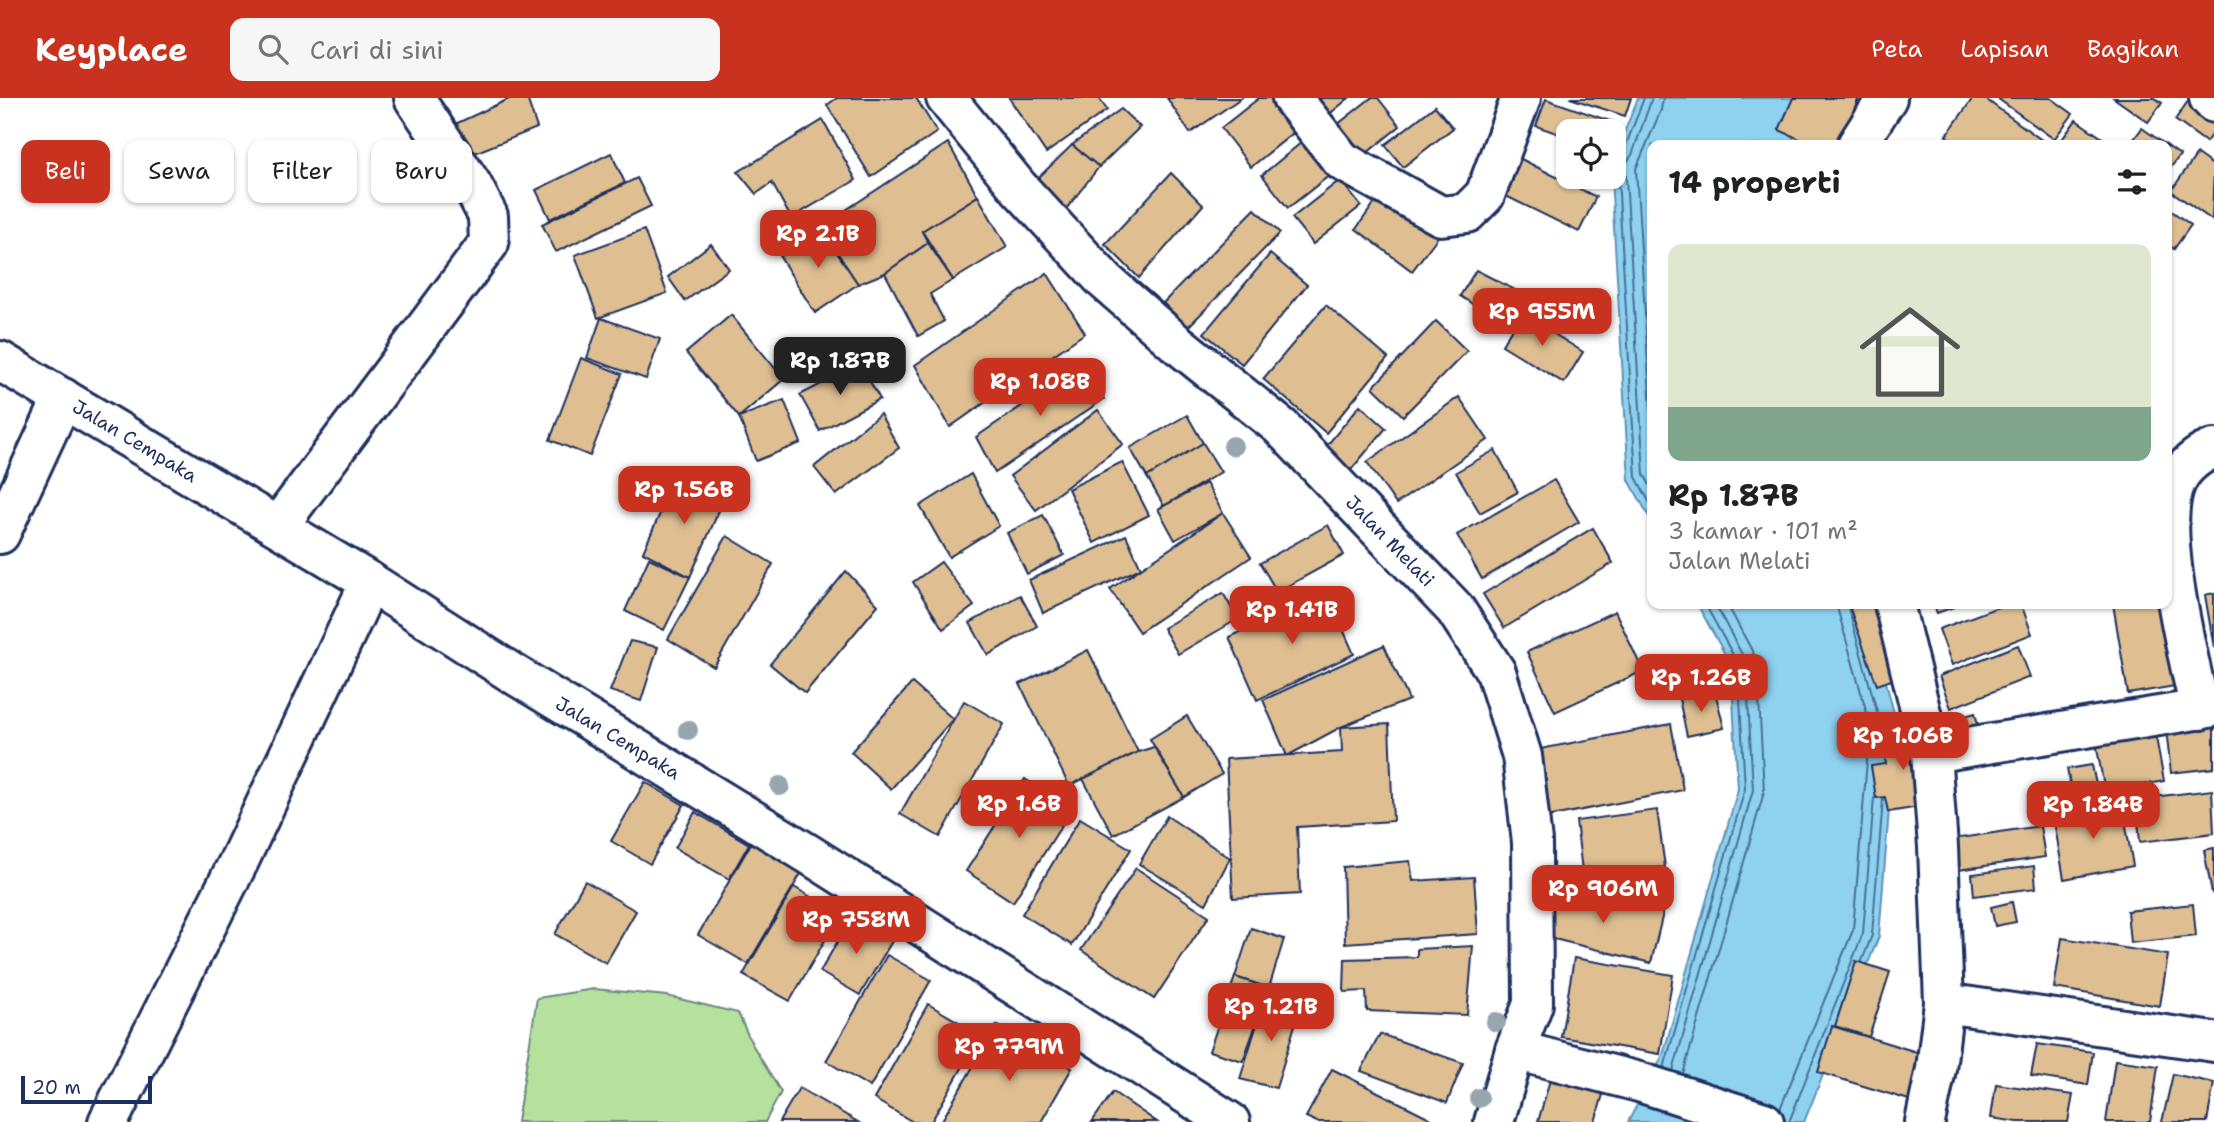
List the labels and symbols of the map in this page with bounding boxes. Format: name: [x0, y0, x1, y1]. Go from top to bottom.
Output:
pin: Rp 2.1B: [753, 211, 883, 270]
pin: Rp 955M: [1477, 288, 1607, 348]
pin: Rp 1.87B: [768, 338, 912, 397]
pin: Rp 1.08B: [968, 358, 1112, 418]
street label: Jalan Cempaka: [68, 394, 202, 488]
pin: Rp 1.56B: [612, 466, 756, 526]
street label: Jalan Melati: [1340, 490, 1440, 592]
pin: Rp 1.41B: [1220, 587, 1364, 646]
pin: Rp 1.26B: [1629, 654, 1773, 714]
street label: Jalan Cempaka: [551, 691, 685, 785]
pin: Rp 1.06B: [1831, 712, 1975, 772]
pin: Rp 1.6B: [954, 780, 1084, 840]
pin: Rp 1.84B: [2021, 782, 2165, 841]
pin: Rp 906M: [1538, 866, 1668, 925]
pin: Rp 758M: [791, 896, 921, 956]
pin: Rp 1.21B: [1199, 984, 1343, 1043]
pin: Rp 779M: [944, 1024, 1074, 1083]
scale bar: [21, 1073, 152, 1105]

